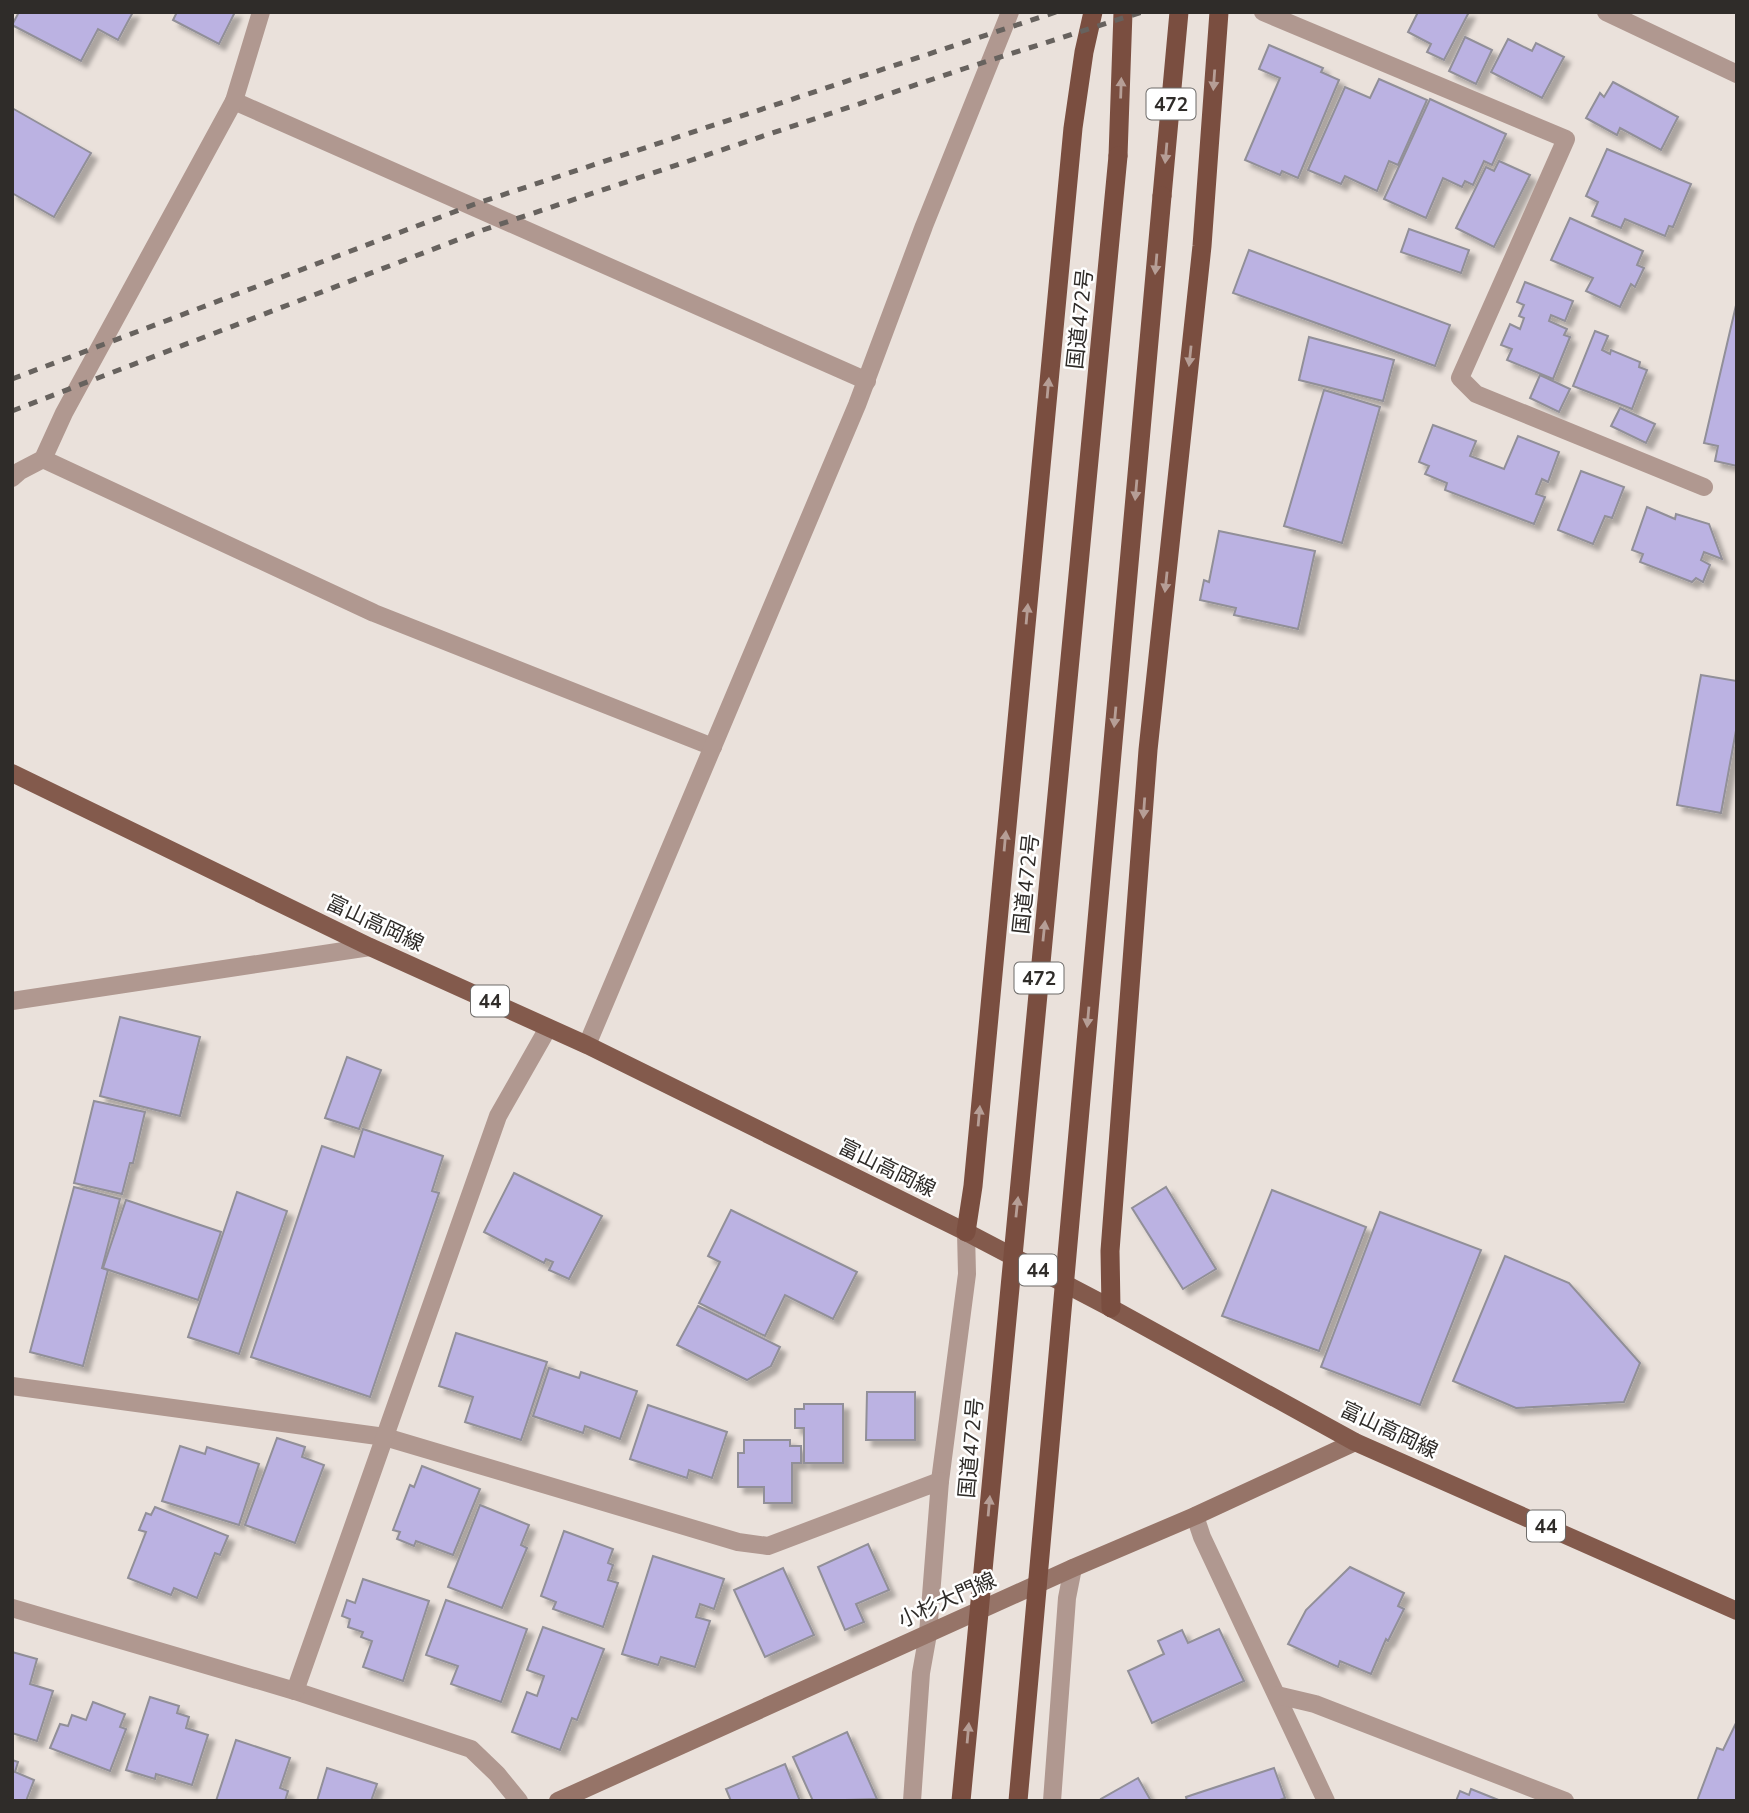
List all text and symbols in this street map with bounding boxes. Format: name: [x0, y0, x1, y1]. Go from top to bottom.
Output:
one-way arrow: [1208, 70, 1219, 92]
one-way arrow: [1115, 76, 1126, 98]
road number: 472: [1146, 88, 1196, 120]
one-way arrow: [1160, 143, 1171, 165]
one-way arrow: [1150, 253, 1161, 275]
street label: 国道472号: [1061, 267, 1099, 371]
one-way arrow: [1184, 345, 1195, 367]
one-way arrow: [1043, 377, 1054, 399]
one-way arrow: [1130, 480, 1141, 502]
one-way arrow: [1160, 571, 1171, 593]
one-way arrow: [1022, 603, 1033, 625]
one-way arrow: [1109, 706, 1120, 728]
one-way arrow: [1138, 798, 1149, 820]
one-way arrow: [1000, 829, 1011, 851]
street label: 国道472号: [1007, 832, 1045, 936]
street label: 富山高岡線: [322, 888, 428, 958]
one-way arrow: [1039, 920, 1050, 942]
road number: 472: [1014, 962, 1064, 994]
road number: 44: [471, 986, 509, 1016]
one-way arrow: [1082, 1006, 1093, 1028]
one-way arrow: [974, 1105, 985, 1127]
street label: 富山高岡線: [834, 1132, 940, 1204]
one-way arrow: [1012, 1195, 1023, 1217]
road number: 44: [1019, 1254, 1057, 1286]
street label: 富山高岡線: [1336, 1395, 1442, 1465]
street label: 国道472号: [953, 1397, 989, 1499]
one-way arrow: [984, 1495, 995, 1517]
road number: 44: [1527, 1510, 1565, 1542]
street label: 小杉大門線: [893, 1566, 1001, 1634]
one-way arrow: [962, 1722, 973, 1744]

